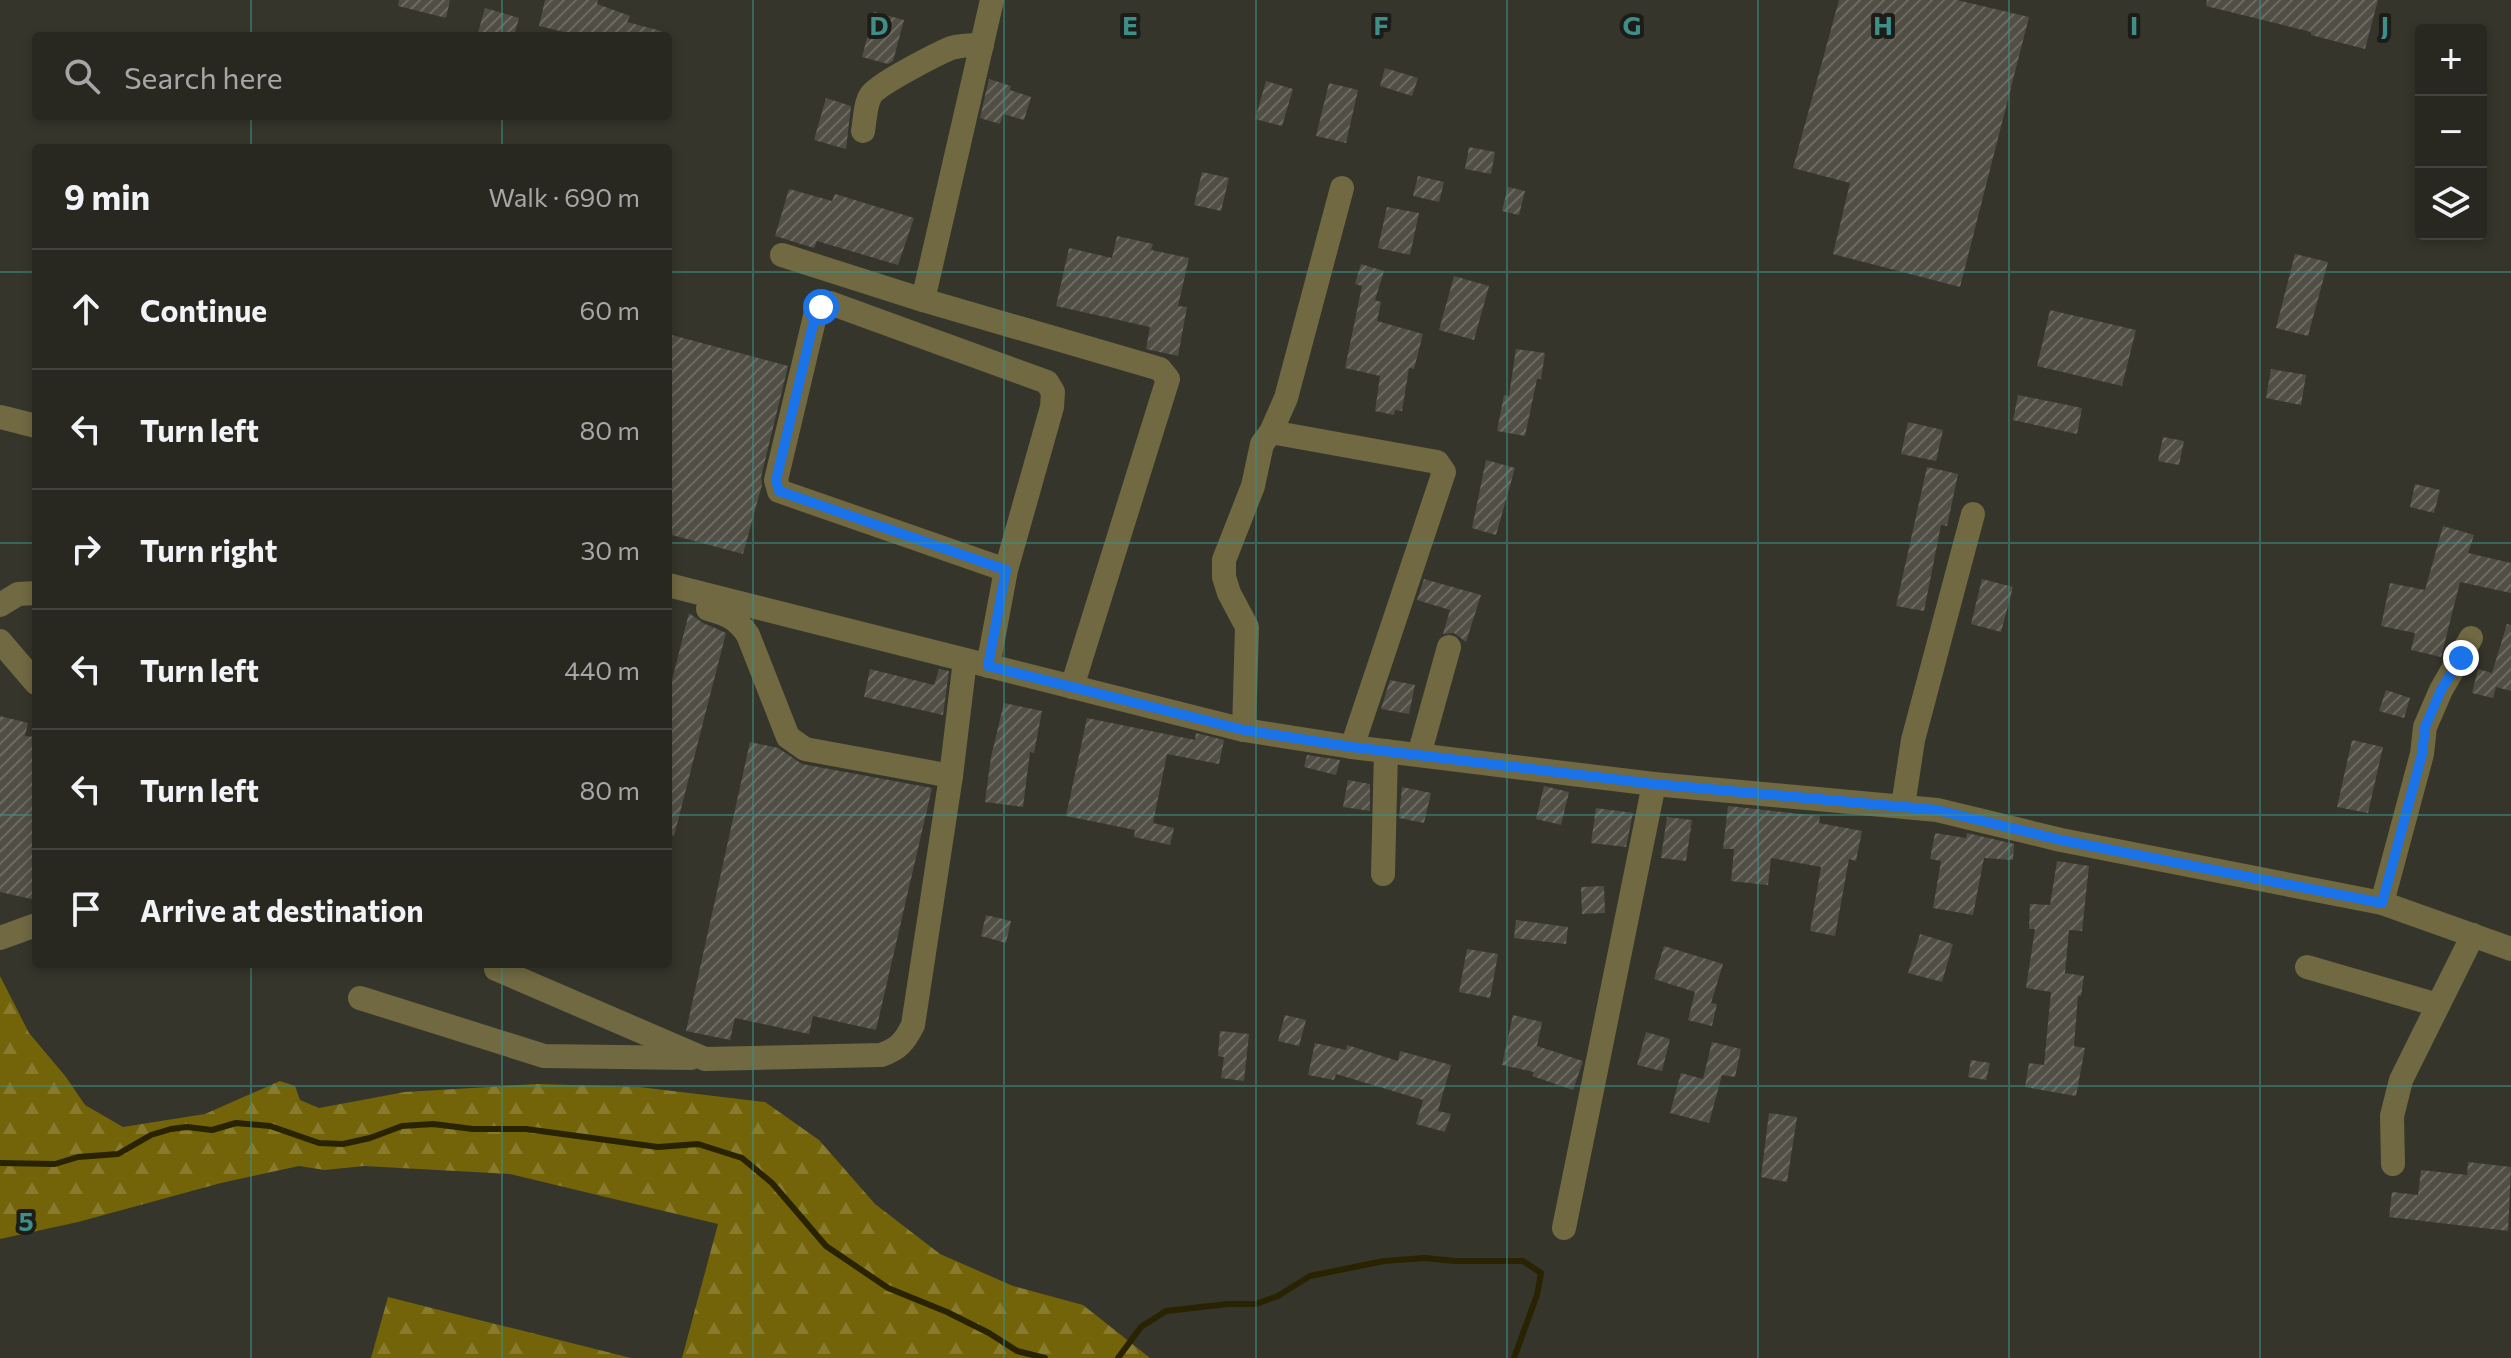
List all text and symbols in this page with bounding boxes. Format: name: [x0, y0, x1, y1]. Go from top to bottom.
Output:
text: D: [869, 9, 889, 40]
text: E: [1122, 9, 1138, 40]
text: F: [1373, 9, 1389, 40]
text: G: [1623, 9, 1641, 40]
text: H: [1873, 9, 1893, 40]
text: I: [2130, 9, 2138, 40]
text: J: [2381, 9, 2389, 40]
map controls: [2415, 24, 2487, 240]
button: +: [2415, 24, 2487, 96]
search box: [32, 32, 672, 120]
icon: search: [60, 54, 104, 98]
text: Search here: [124, 58, 283, 95]
button: −: [2415, 96, 2487, 168]
button: layers: [2415, 168, 2487, 240]
text: 9 min: [64, 175, 150, 217]
text: Walk · 690 m: [489, 181, 640, 212]
icon: ahead: [64, 287, 108, 331]
route start: [803, 289, 839, 325]
text: Continue: [140, 291, 267, 328]
text: 60 m: [580, 294, 640, 325]
icon: left: [64, 407, 108, 451]
text: Turn left: [140, 411, 259, 448]
text: 80 m: [580, 414, 640, 445]
icon: right: [64, 527, 108, 571]
text: Turn right: [140, 531, 277, 568]
text: 30 m: [581, 534, 640, 565]
route end: [2443, 640, 2479, 676]
icon: left: [64, 647, 108, 691]
text: Turn left: [140, 651, 259, 688]
text: 440 m: [564, 654, 640, 685]
icon: left: [64, 767, 108, 811]
text: Turn left: [140, 771, 259, 808]
text: 80 m: [580, 774, 640, 805]
icon: arrive: [64, 887, 108, 931]
text: Arrive at destination: [140, 891, 424, 928]
text: 5: [18, 1205, 34, 1236]

